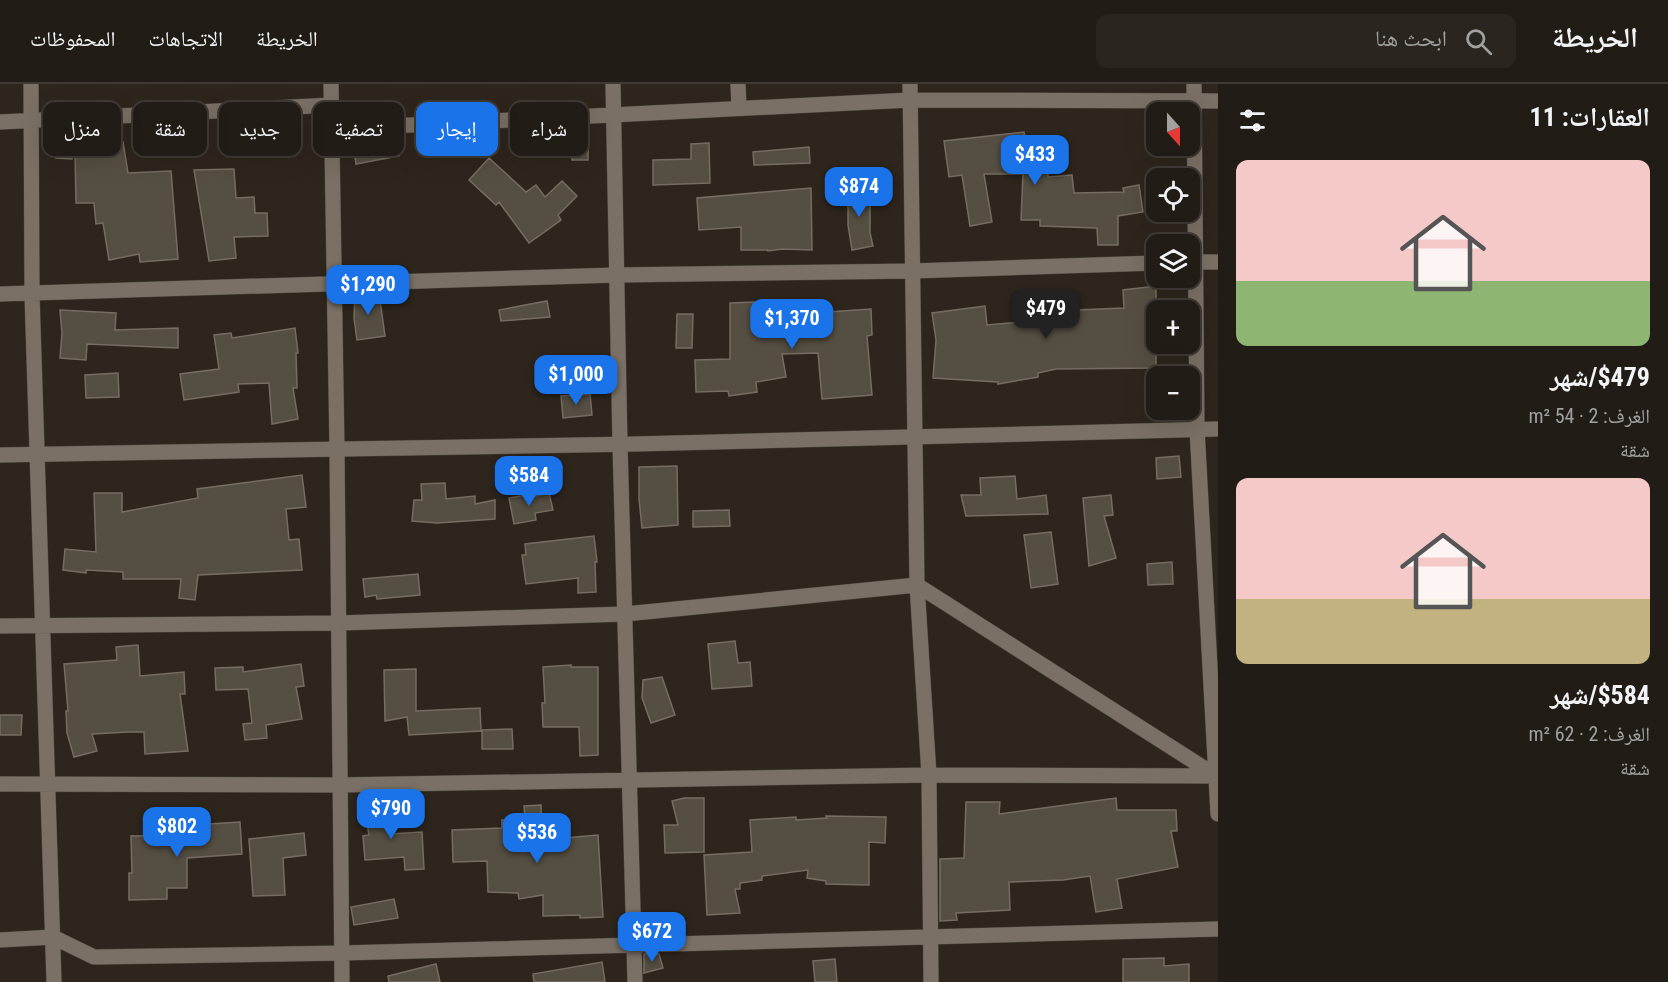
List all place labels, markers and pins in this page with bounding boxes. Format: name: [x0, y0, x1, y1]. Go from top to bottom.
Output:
pin: $433: [999, 135, 1071, 186]
pin: $874: [823, 167, 895, 218]
pin: $1,290: [319, 265, 417, 316]
pin: $479: [1010, 289, 1082, 340]
pin: $1,370: [743, 299, 841, 350]
pin: $1,000: [527, 355, 625, 406]
pin: $584: [493, 456, 565, 507]
pin: $790: [355, 789, 427, 840]
pin: $802: [141, 807, 213, 858]
pin: $536: [501, 813, 573, 864]
pin: $672: [616, 912, 688, 963]

